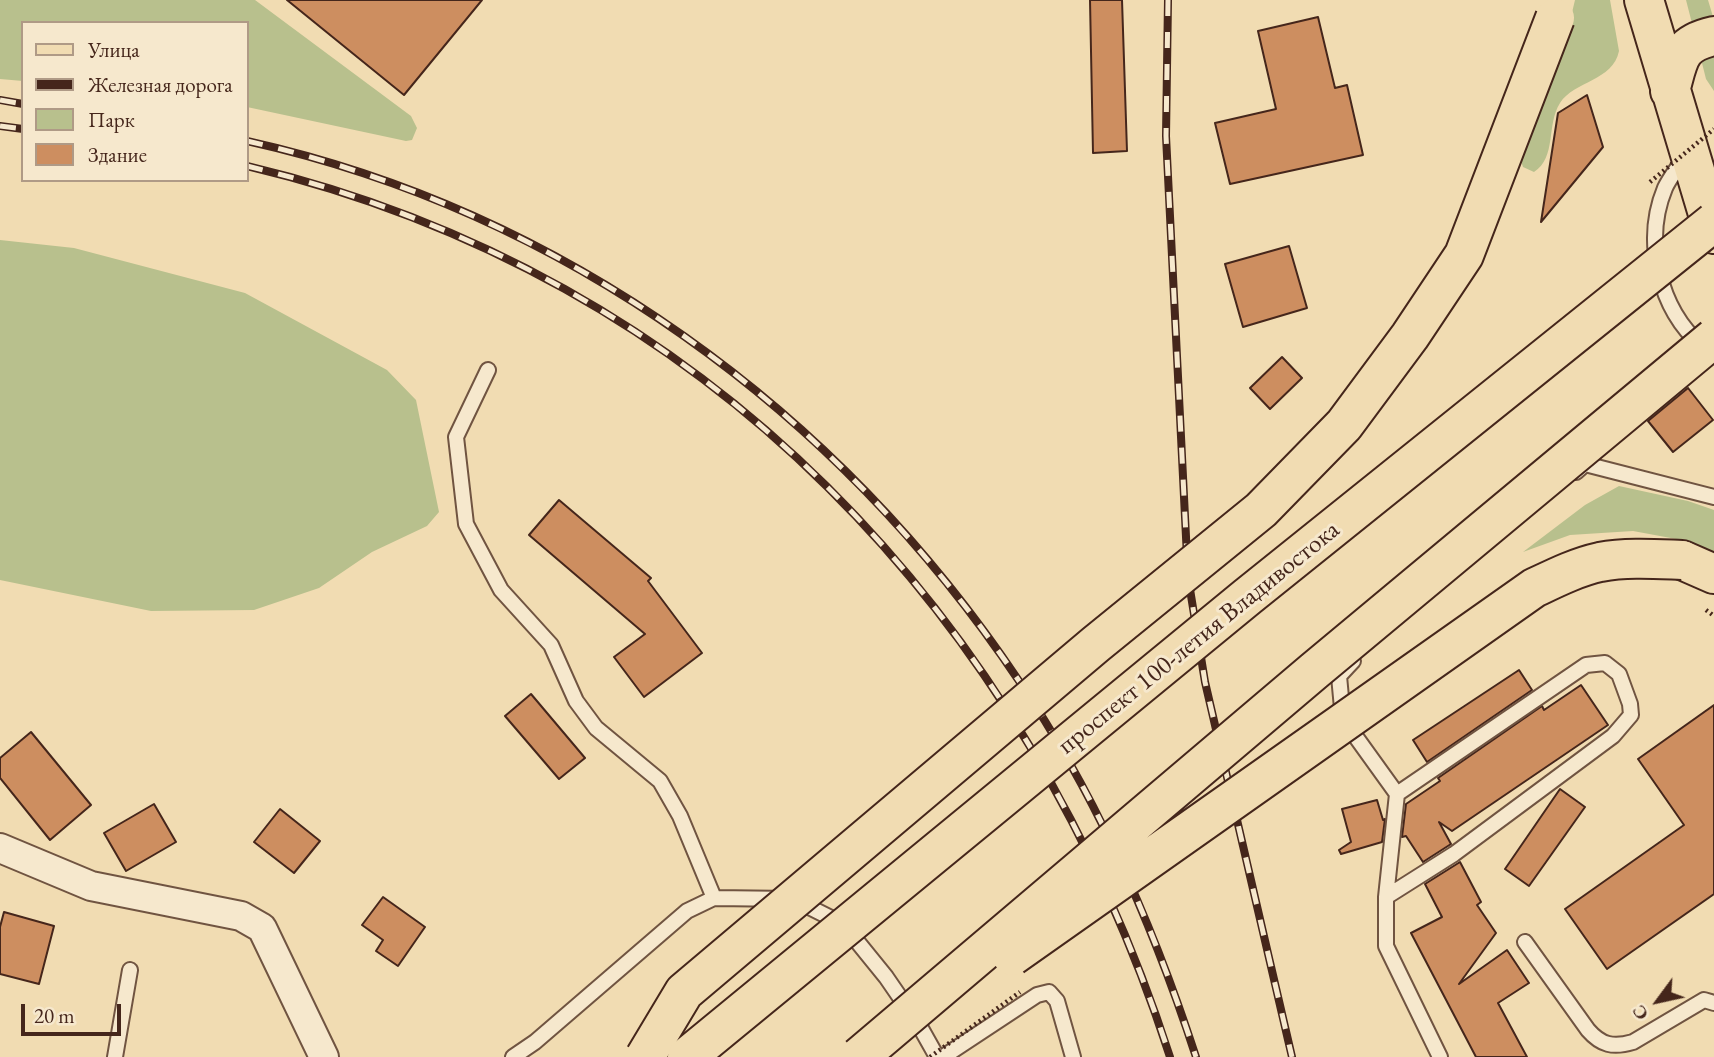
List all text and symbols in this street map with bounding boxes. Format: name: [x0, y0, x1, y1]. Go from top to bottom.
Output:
legend: [21, 21, 248, 182]
text: Улица: [88, 36, 140, 63]
text: Железная дорога: [88, 71, 233, 98]
text: Парк: [88, 106, 135, 133]
text: Здание: [88, 141, 147, 168]
street label: проспект 100-летия Владивостока: [1052, 515, 1346, 761]
north arrow: [1623, 966, 1693, 1036]
scale bar: [24, 990, 124, 1034]
text: С: [1626, 1000, 1654, 1025]
text: 20 m: [34, 1002, 75, 1029]

